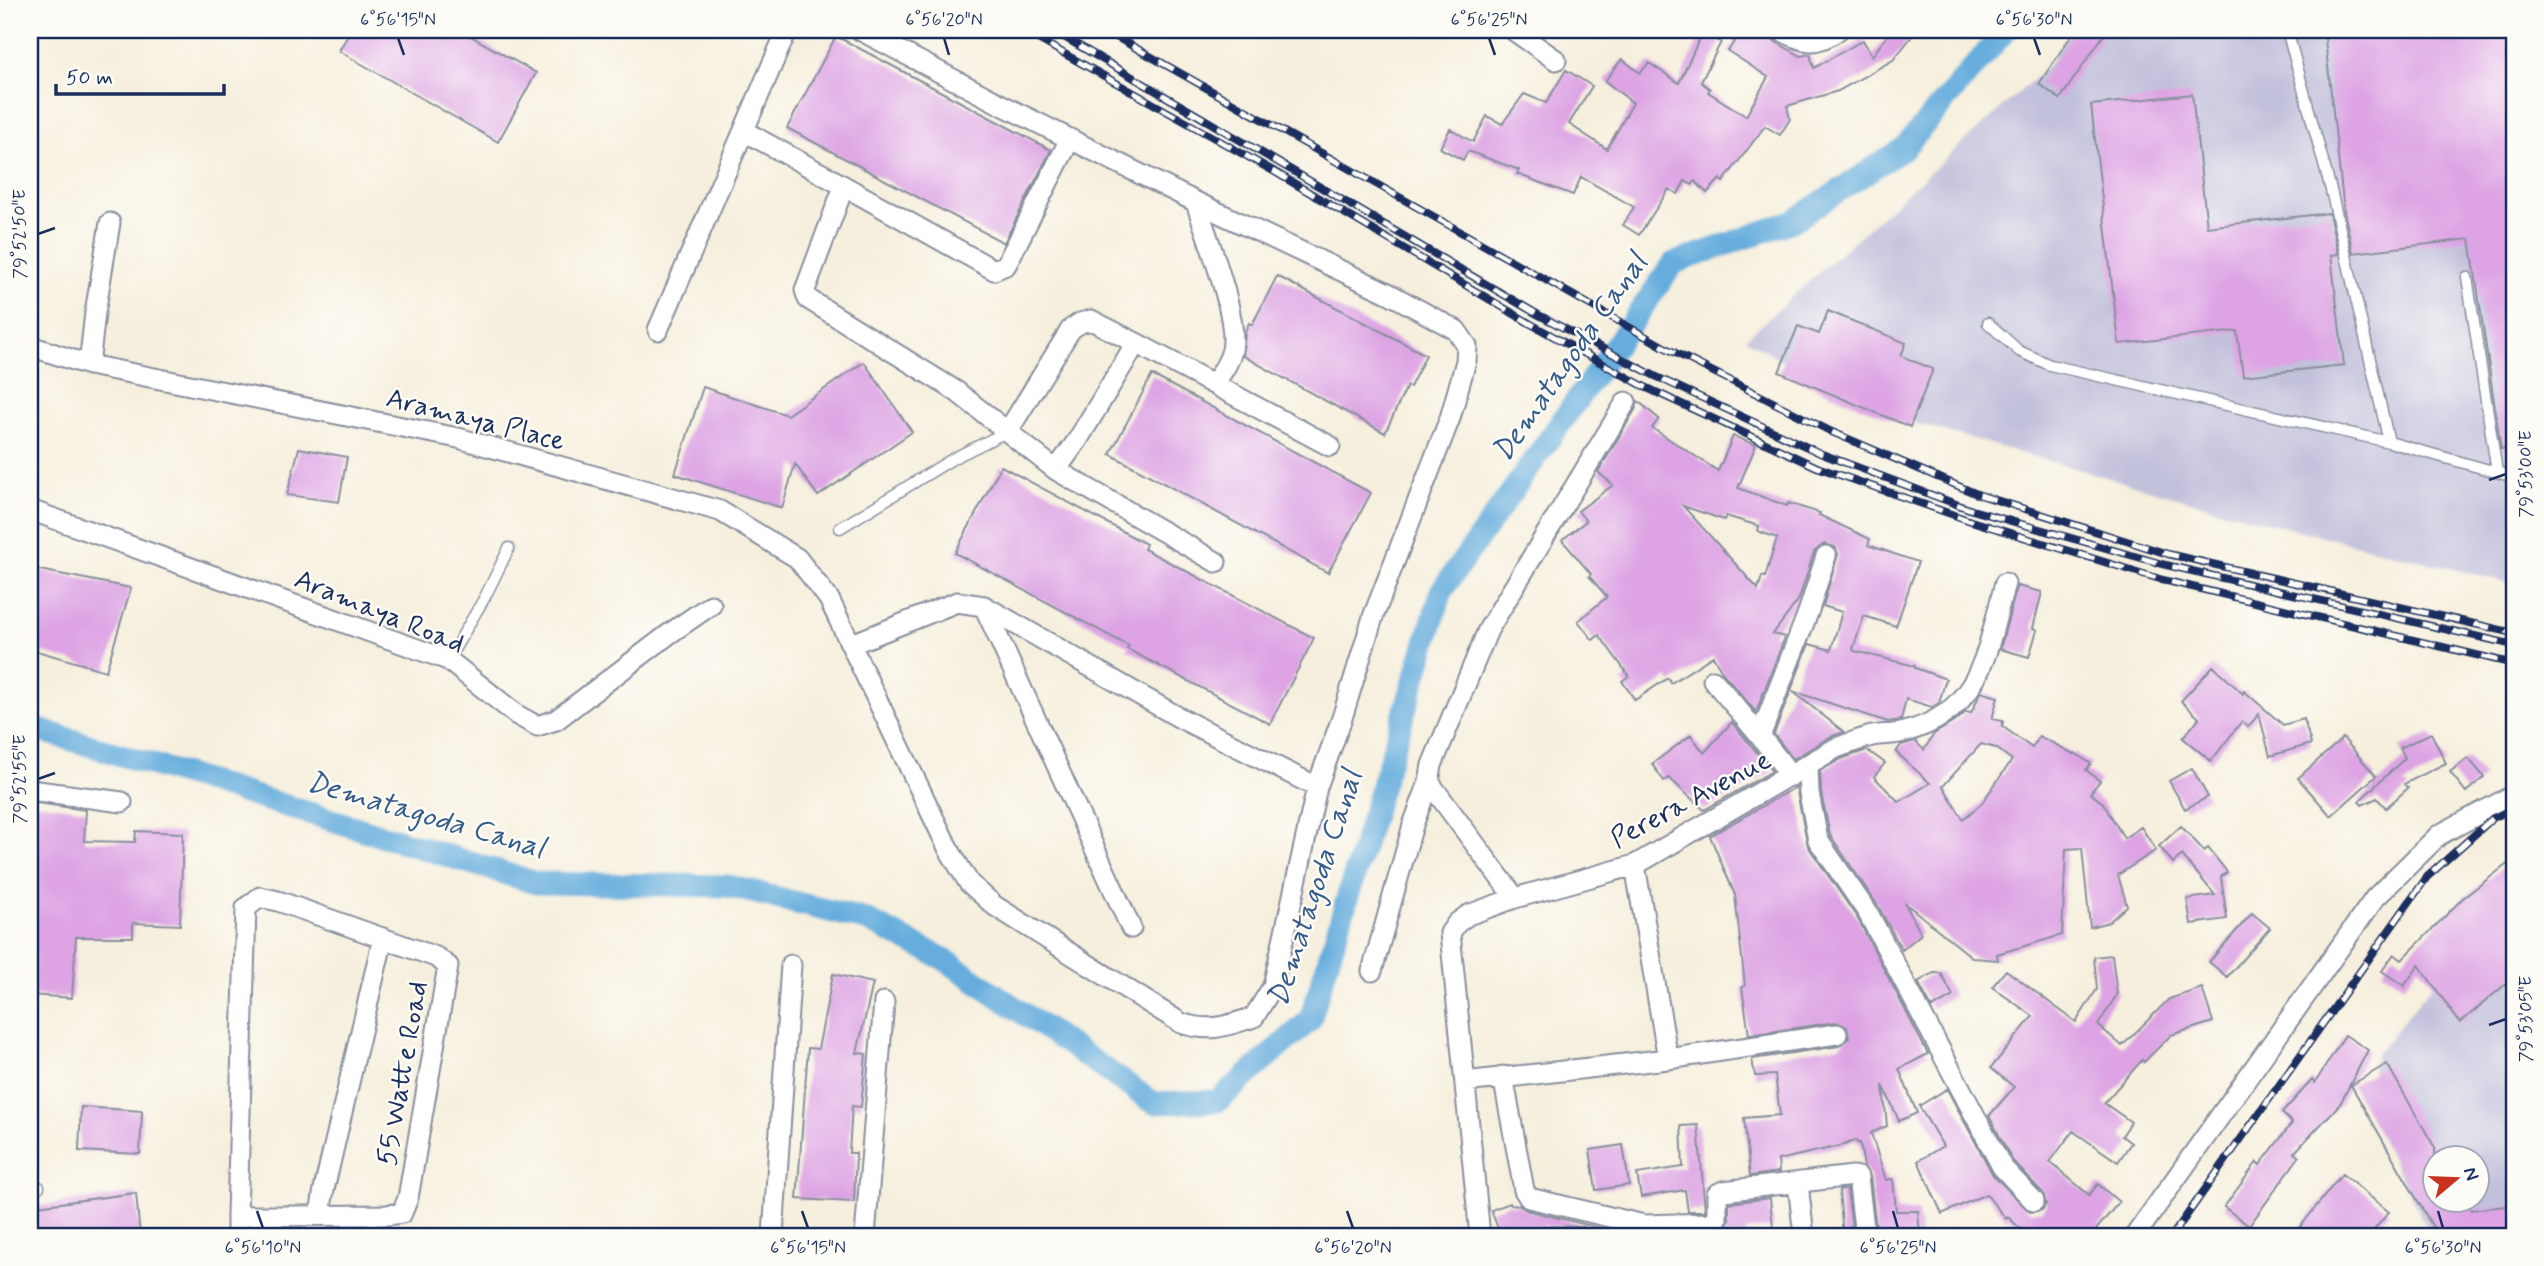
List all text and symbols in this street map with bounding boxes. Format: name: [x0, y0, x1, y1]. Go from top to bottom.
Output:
text: 6°56'15"N: [360, 8, 436, 32]
text: 6°56'20"N: [905, 8, 983, 32]
text: 6°56'25"N: [1451, 8, 1527, 32]
text: 6°56'30"N: [1996, 8, 2072, 32]
scale bar: [56, 52, 224, 96]
text: 50 m: [66, 64, 113, 92]
text: 79°52'50"E: [8, 189, 32, 279]
water label: Dematagoda Canal: [1484, 244, 1659, 470]
street label: Aramaya Place: [382, 380, 569, 460]
text: 79°53'00"E: [2514, 430, 2538, 518]
street label: Aramaya Road: [289, 561, 469, 663]
text: 79°52'55"E: [8, 734, 32, 824]
street label: Perera Avenue: [1605, 742, 1778, 858]
water label: Dematagoda Canal: [302, 763, 552, 870]
water label: Dematagoda Canal: [1259, 763, 1374, 1012]
text: 79°53'05"E: [2514, 976, 2538, 1062]
street label: 55 Watte Road: [369, 978, 438, 1169]
north arrow: [2422, 1144, 2492, 1214]
text: N: [2457, 1164, 2485, 1184]
text: 6°56'10"N: [225, 1236, 301, 1260]
text: 6°56'15"N: [770, 1236, 846, 1260]
text: 6°56'20"N: [1314, 1236, 1392, 1260]
text: 6°56'25"N: [1860, 1236, 1936, 1260]
text: 6°56'30"N: [2405, 1236, 2481, 1260]

